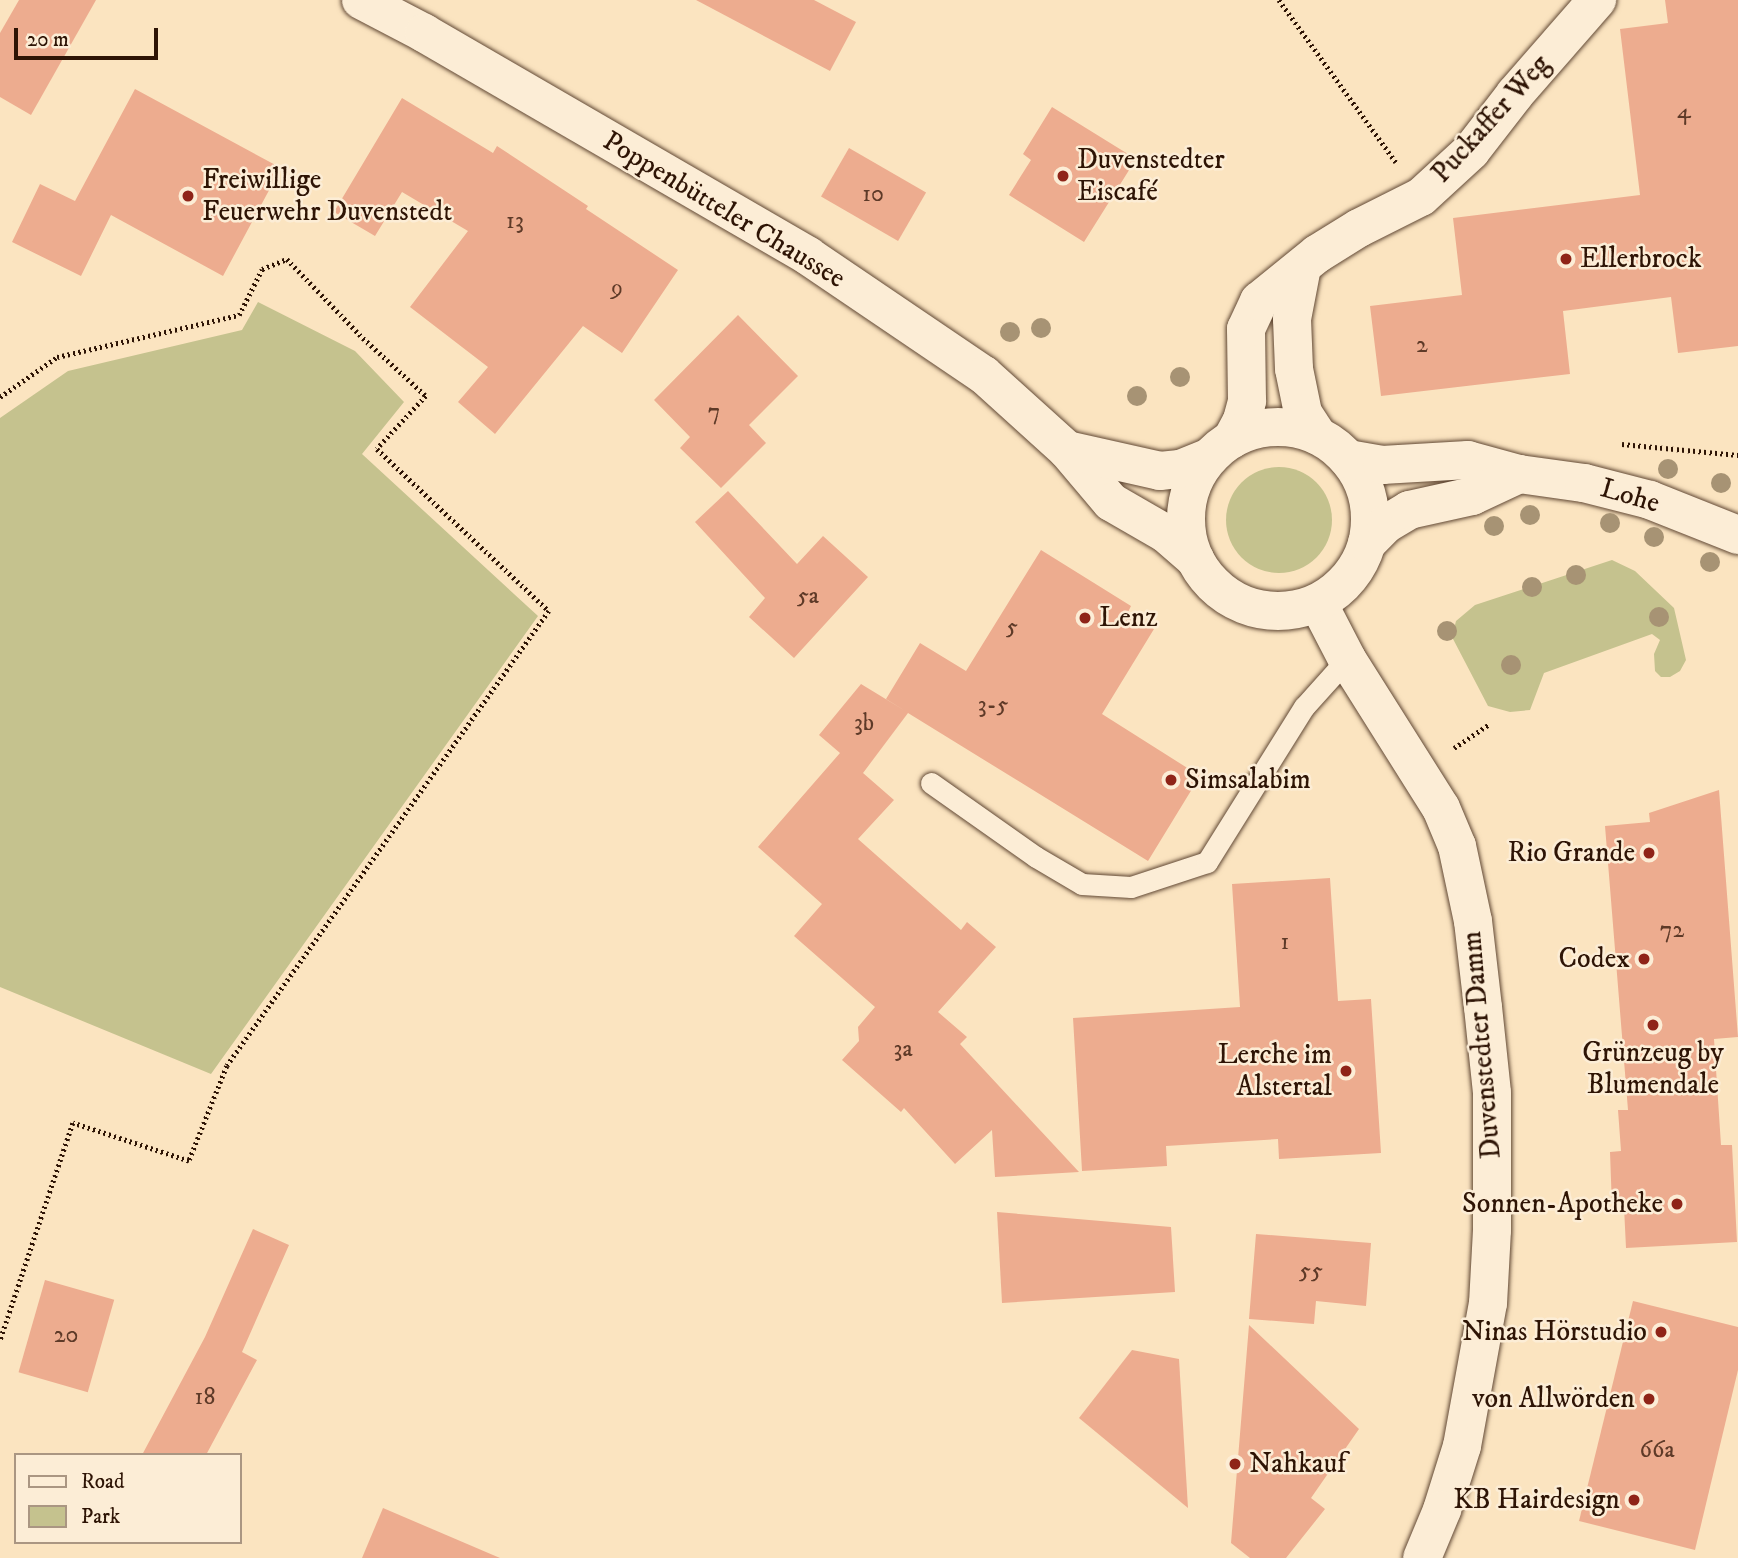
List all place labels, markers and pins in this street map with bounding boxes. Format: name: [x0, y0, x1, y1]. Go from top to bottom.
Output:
place label: Duvenstedter Eiscafé: [1077, 143, 1225, 209]
place label: Freiwillige Feuerwehr Duvenstedt: [202, 163, 452, 229]
marker: Duvenstedter Eiscafé: [1055, 168, 1071, 184]
marker: Freiwillige Feuerwehr Duvenstedt: [180, 188, 196, 204]
place label: Ellerbrock: [1580, 242, 1702, 276]
marker: Ellerbrock: [1558, 251, 1574, 267]
place label: Lenz: [1099, 601, 1158, 635]
marker: Lenz: [1077, 610, 1093, 626]
place label: Simsalabim: [1185, 763, 1311, 797]
marker: Simsalabim: [1163, 772, 1179, 788]
place label: Rio Grande: [1508, 836, 1635, 870]
marker: Rio Grande: [1641, 845, 1657, 861]
place label: Codex: [1558, 942, 1630, 976]
marker: Codex: [1636, 951, 1652, 967]
marker: Grünzeug by Blumendale: [1645, 1017, 1661, 1033]
place label: Grünzeug by Blumendale: [1582, 1036, 1724, 1102]
place label: Lerche im Alstertal: [1217, 1038, 1332, 1104]
marker: Lerche im Alstertal: [1338, 1063, 1354, 1079]
place label: Sonnen-Apotheke: [1462, 1187, 1663, 1221]
marker: Sonnen-Apotheke: [1669, 1196, 1685, 1212]
place label: Ninas Hörstudio: [1462, 1315, 1647, 1349]
marker: Ninas Hörstudio: [1653, 1324, 1669, 1340]
place label: von Allwörden: [1472, 1382, 1635, 1416]
marker: von Allwörden: [1641, 1391, 1657, 1407]
place label: Nahkauf: [1249, 1447, 1346, 1481]
marker: Nahkauf: [1227, 1456, 1243, 1472]
place label: KB Hairdesign: [1453, 1483, 1620, 1517]
marker: KB Hairdesign: [1626, 1492, 1642, 1508]

